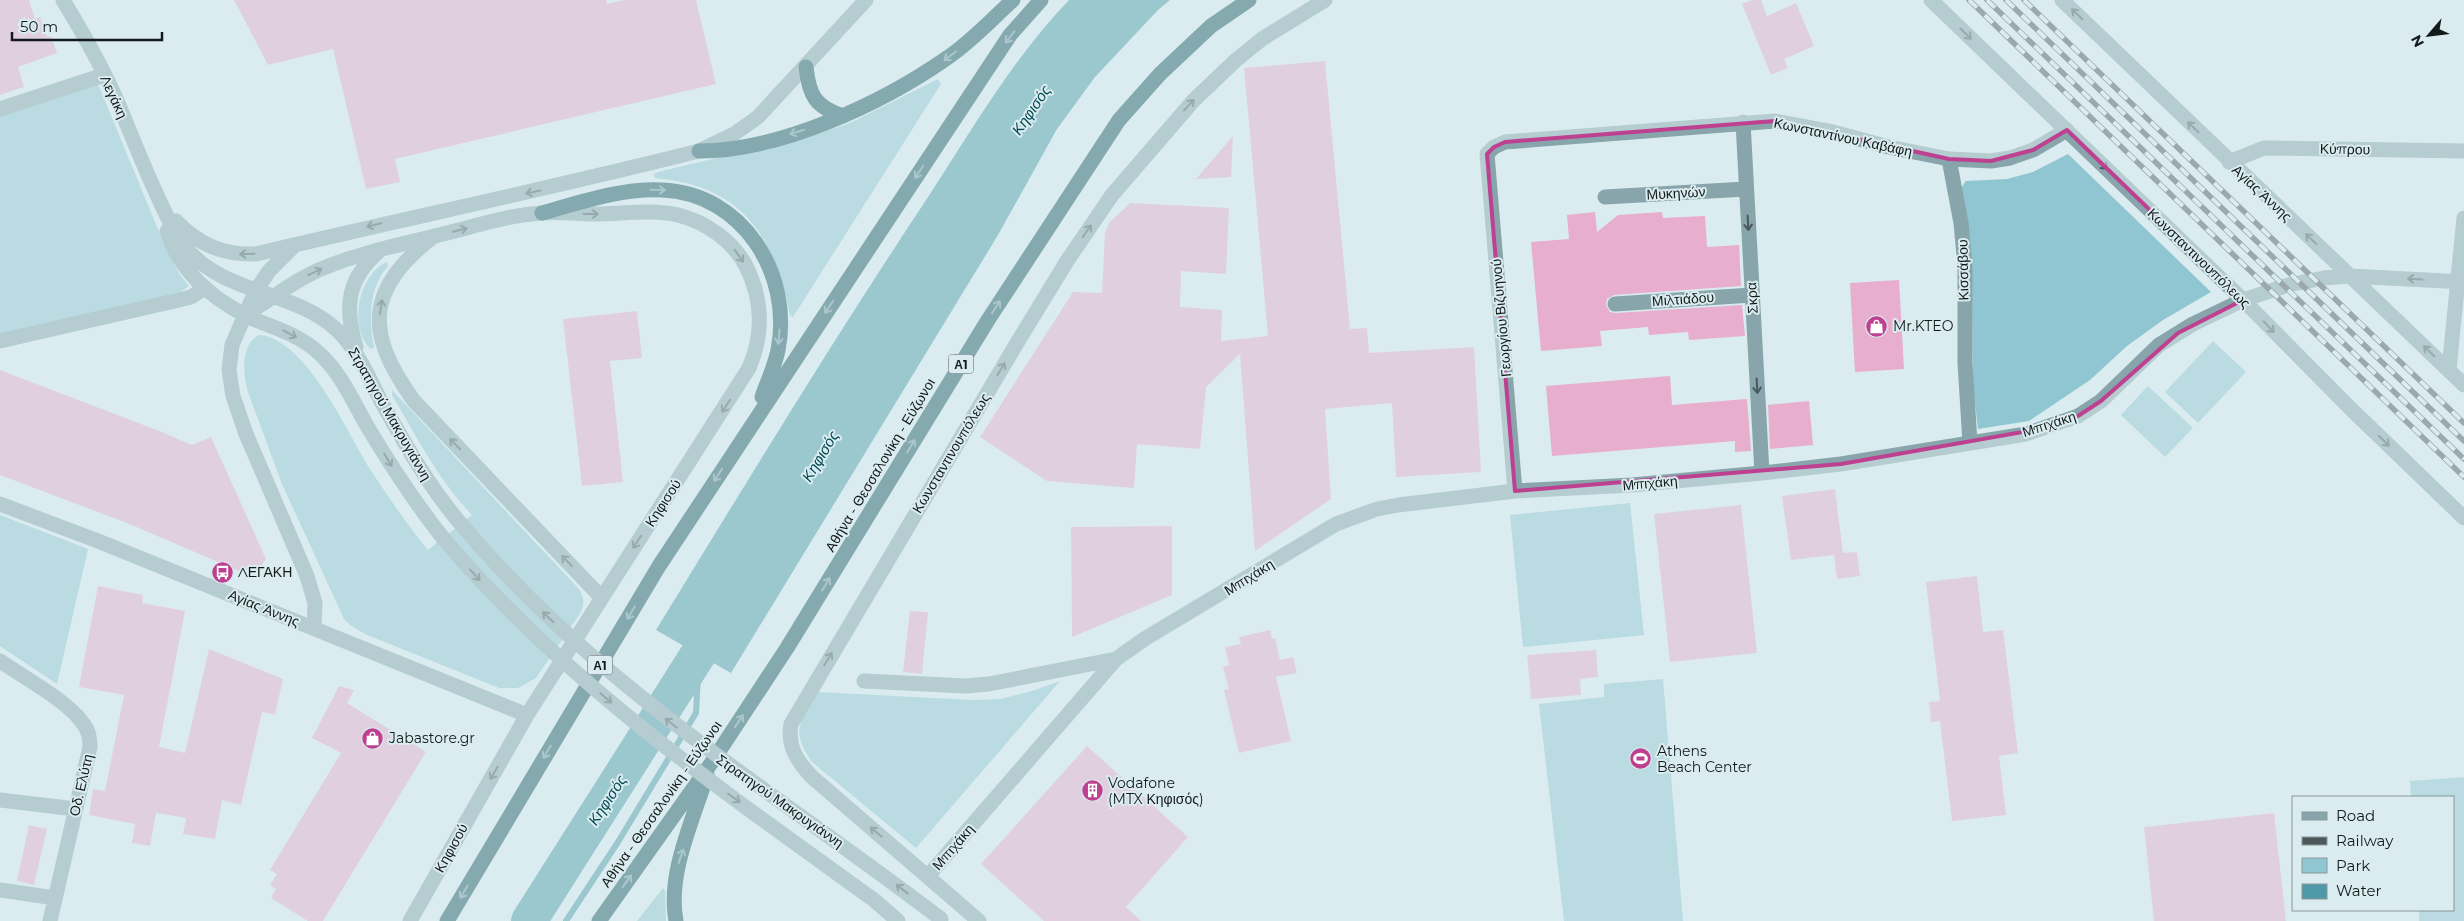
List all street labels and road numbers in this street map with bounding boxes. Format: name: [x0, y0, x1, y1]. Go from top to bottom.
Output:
street label: Λεγάκη: [96, 72, 132, 122]
street label: Κωνσταντίνου Καβάφη: [1772, 114, 1914, 160]
street label: Κύπρου: [2320, 140, 2370, 158]
street label: Αγίας Άννης: [2228, 161, 2296, 225]
street label: Μυκηνών: [1646, 182, 1706, 204]
street label: Κωνσταντινουπόλεως: [2144, 204, 2255, 312]
street label: Κισσάβου: [1953, 239, 1973, 301]
street label: Γεωργίου Βιζυηνού: [1487, 258, 1515, 378]
street label: Σκρα: [1742, 282, 1762, 314]
street label: Μιλτιάδου: [1651, 288, 1715, 310]
street label: Στρατηγού Μακρυγιάννη: [344, 344, 436, 484]
road number: Α1: [948, 354, 974, 374]
street label: Αθήνα - Θεσσαλονίκη - Εύζωνοι: [821, 375, 939, 555]
street label: Κωνσταντινουπόλεως: [908, 390, 994, 516]
street label: Μπιχάκη: [2020, 407, 2078, 441]
street label: Μπιχάκη: [1622, 472, 1678, 494]
street label: Κηφισού: [641, 476, 685, 530]
street label: Μπιχάκη: [1221, 555, 1277, 599]
street label: Αγίας Άννης: [226, 586, 303, 631]
road number: Α1: [588, 656, 612, 674]
street label: Αθήνα - Θεσσαλονίκη - Εύζωνοι: [596, 717, 726, 891]
street label: Στρατηγού Μακρυγιάννη: [713, 750, 847, 852]
street label: Οδ. Ελύτη: [65, 752, 97, 818]
street label: Κηφισού: [430, 820, 472, 876]
street label: Μπιχάκη: [928, 820, 978, 874]

